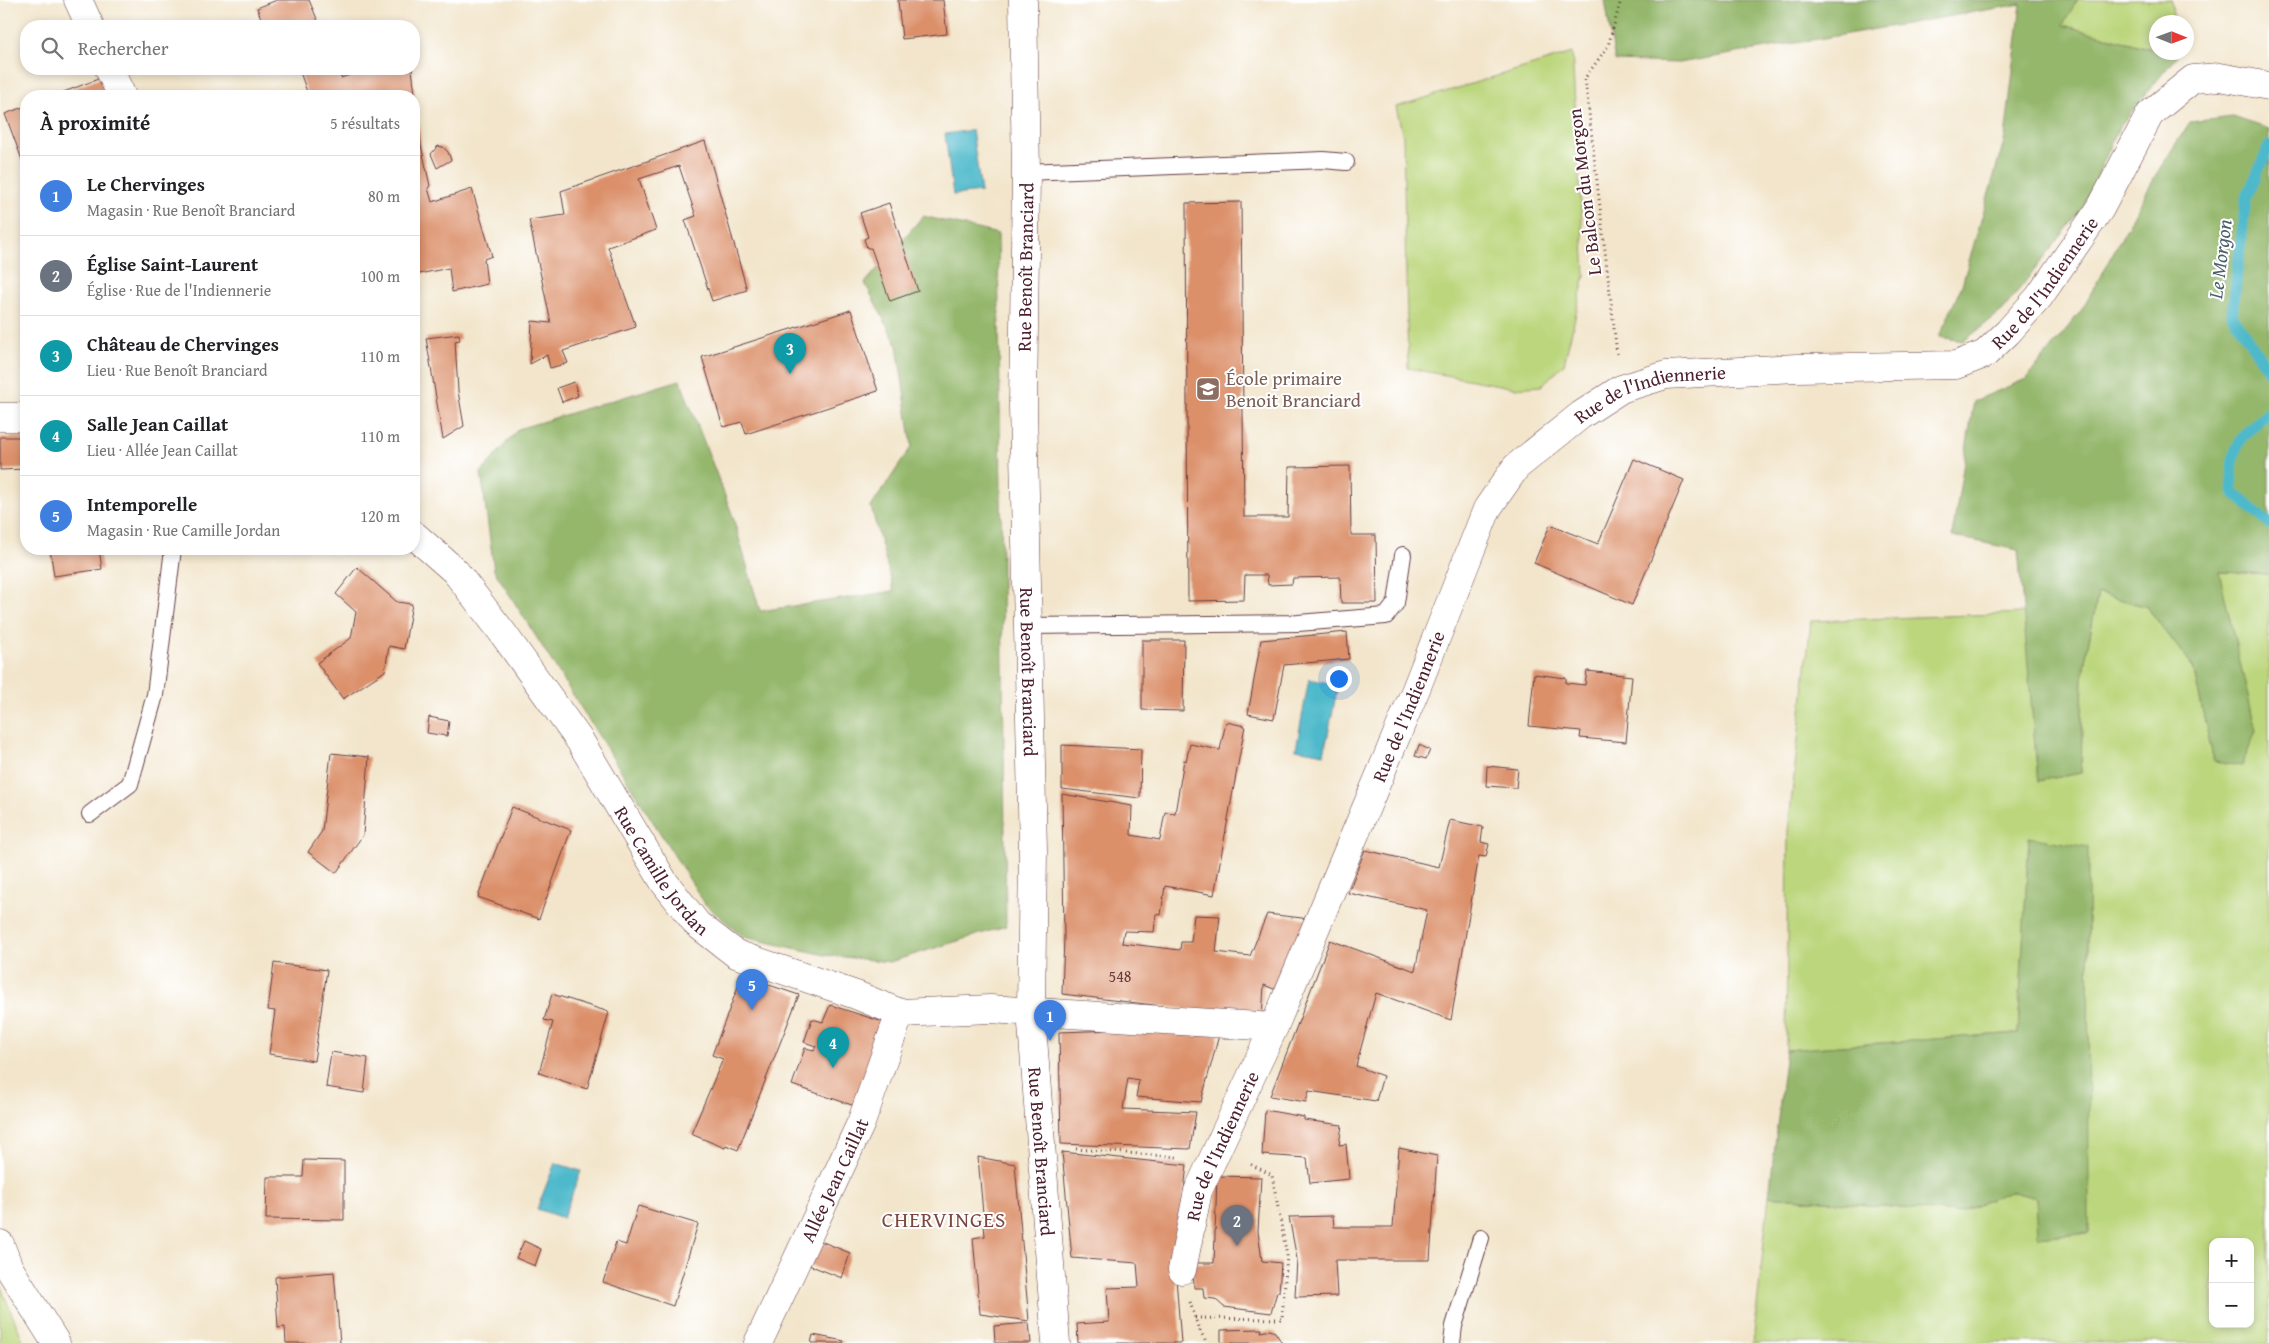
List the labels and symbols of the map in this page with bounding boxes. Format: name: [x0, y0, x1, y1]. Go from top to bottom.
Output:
north arrow: [2149, 15, 2194, 60]
street label: Le Balcon du Morgon: [1560, 107, 1608, 277]
street label: Rue Benoît Branciard: [1010, 181, 1040, 352]
street label: Rue de l'Indiennerie: [1984, 211, 2105, 355]
water label: Le Morgon: [2200, 218, 2239, 301]
pin: 3: [774, 333, 806, 374]
street label: Rue de l'Indiennerie: [1567, 358, 1727, 430]
place label: École primaire Benoit Branciard: [1226, 364, 1362, 414]
school or university icon: École primaire Benoit Branciard: [1195, 376, 1221, 402]
street label: Rue Benoît Branciard: [1013, 587, 1045, 758]
street label: Rue de l'Indiennerie: [1365, 626, 1452, 786]
your location: [1326, 666, 1352, 692]
street label: Rue Camille Jordan: [608, 801, 715, 942]
house number: 548: [1108, 964, 1132, 988]
pin: 5: [736, 969, 768, 1010]
pin: 1: [1034, 1000, 1066, 1041]
pin: 4: [817, 1027, 849, 1068]
street label: Rue Benoît Branciard: [1021, 1066, 1062, 1238]
street label: Rue de l'Indiennerie: [1178, 1066, 1266, 1223]
street label: Allée Jean Caillat: [793, 1114, 876, 1247]
district label: CHERVINGES: [882, 1204, 1006, 1235]
pin: 2: [1221, 1205, 1253, 1246]

